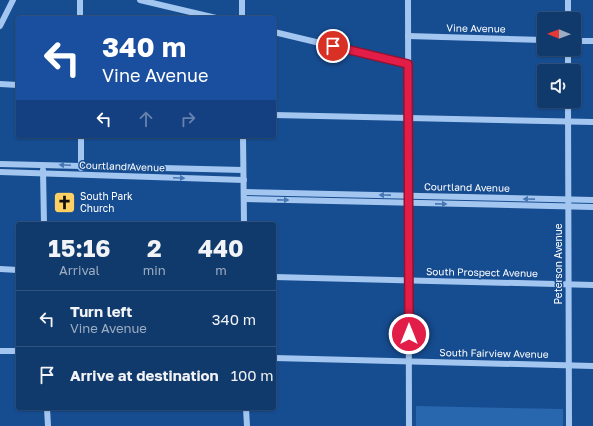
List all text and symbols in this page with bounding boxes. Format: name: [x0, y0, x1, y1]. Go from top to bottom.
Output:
north arrow: [537, 12, 581, 56]
map controls: [537, 12, 581, 108]
street label: Vine Avenue: [446, 21, 506, 35]
pin: [316, 29, 350, 63]
text: 340 m: [102, 30, 186, 63]
icon: left: [36, 32, 88, 84]
icon: arrive: [322, 35, 344, 57]
text: Vine Avenue: [102, 64, 208, 86]
button: sound: [537, 64, 581, 108]
icon: left: [93, 108, 115, 130]
icon: ahead: [135, 108, 157, 130]
icon: right: [177, 108, 199, 130]
street label: Courtland Avenue: [79, 159, 165, 174]
one-way arrow: [59, 162, 71, 169]
one-way arrow: [173, 174, 185, 181]
street label: Courtland Avenue: [424, 180, 510, 194]
church icon: South Park Church: [52, 189, 78, 215]
place label: South Park Church: [80, 190, 133, 214]
one-way arrow: [378, 192, 391, 198]
one-way arrow: [523, 195, 535, 202]
one-way arrow: [277, 197, 290, 203]
one-way arrow: [435, 200, 447, 207]
street label: Peterson Avenue: [552, 223, 564, 305]
text: 15:16: [48, 233, 111, 262]
text: 2: [147, 233, 162, 262]
text: 440: [198, 233, 244, 262]
text: Arrival: [59, 262, 100, 278]
text: min: [143, 262, 166, 278]
text: m: [215, 262, 227, 278]
street label: South Prospect Avenue: [426, 265, 538, 279]
text: Turn left: [70, 302, 132, 320]
icon: left: [36, 308, 58, 330]
text: 340 m: [212, 310, 256, 328]
position arrow: [388, 313, 430, 355]
text: Vine Avenue: [70, 320, 147, 336]
street label: South Fairview Avenue: [439, 346, 549, 360]
icon: arrive: [36, 364, 58, 386]
text: Arrive at destination: [70, 366, 219, 384]
text: 100 m: [231, 366, 274, 384]

